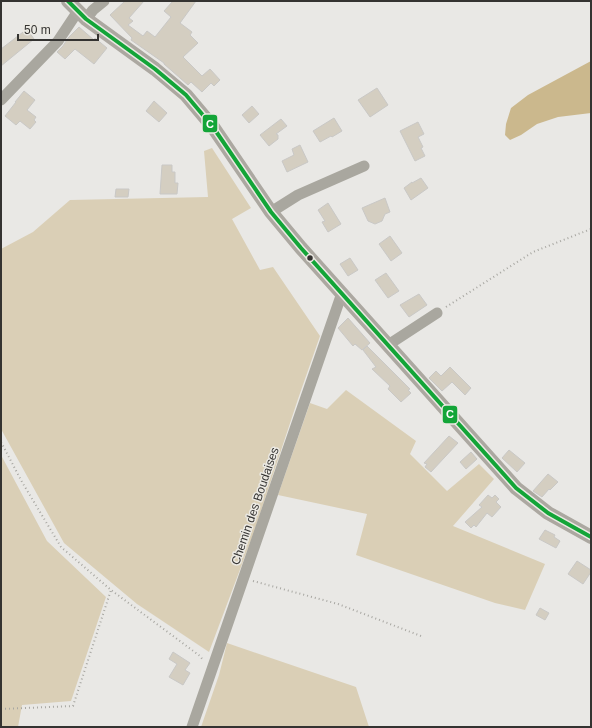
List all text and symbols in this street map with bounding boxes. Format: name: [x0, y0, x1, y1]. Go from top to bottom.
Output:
scale bar: [18, 16, 98, 42]
text: 50 m: [24, 23, 51, 37]
line badge: C: [202, 114, 218, 133]
text: C: [206, 118, 214, 130]
unlabelled marker: [305, 253, 315, 263]
line badge: C: [442, 405, 458, 424]
text: C: [446, 408, 454, 420]
street label: Chemin des Boudaises: [228, 445, 282, 567]

